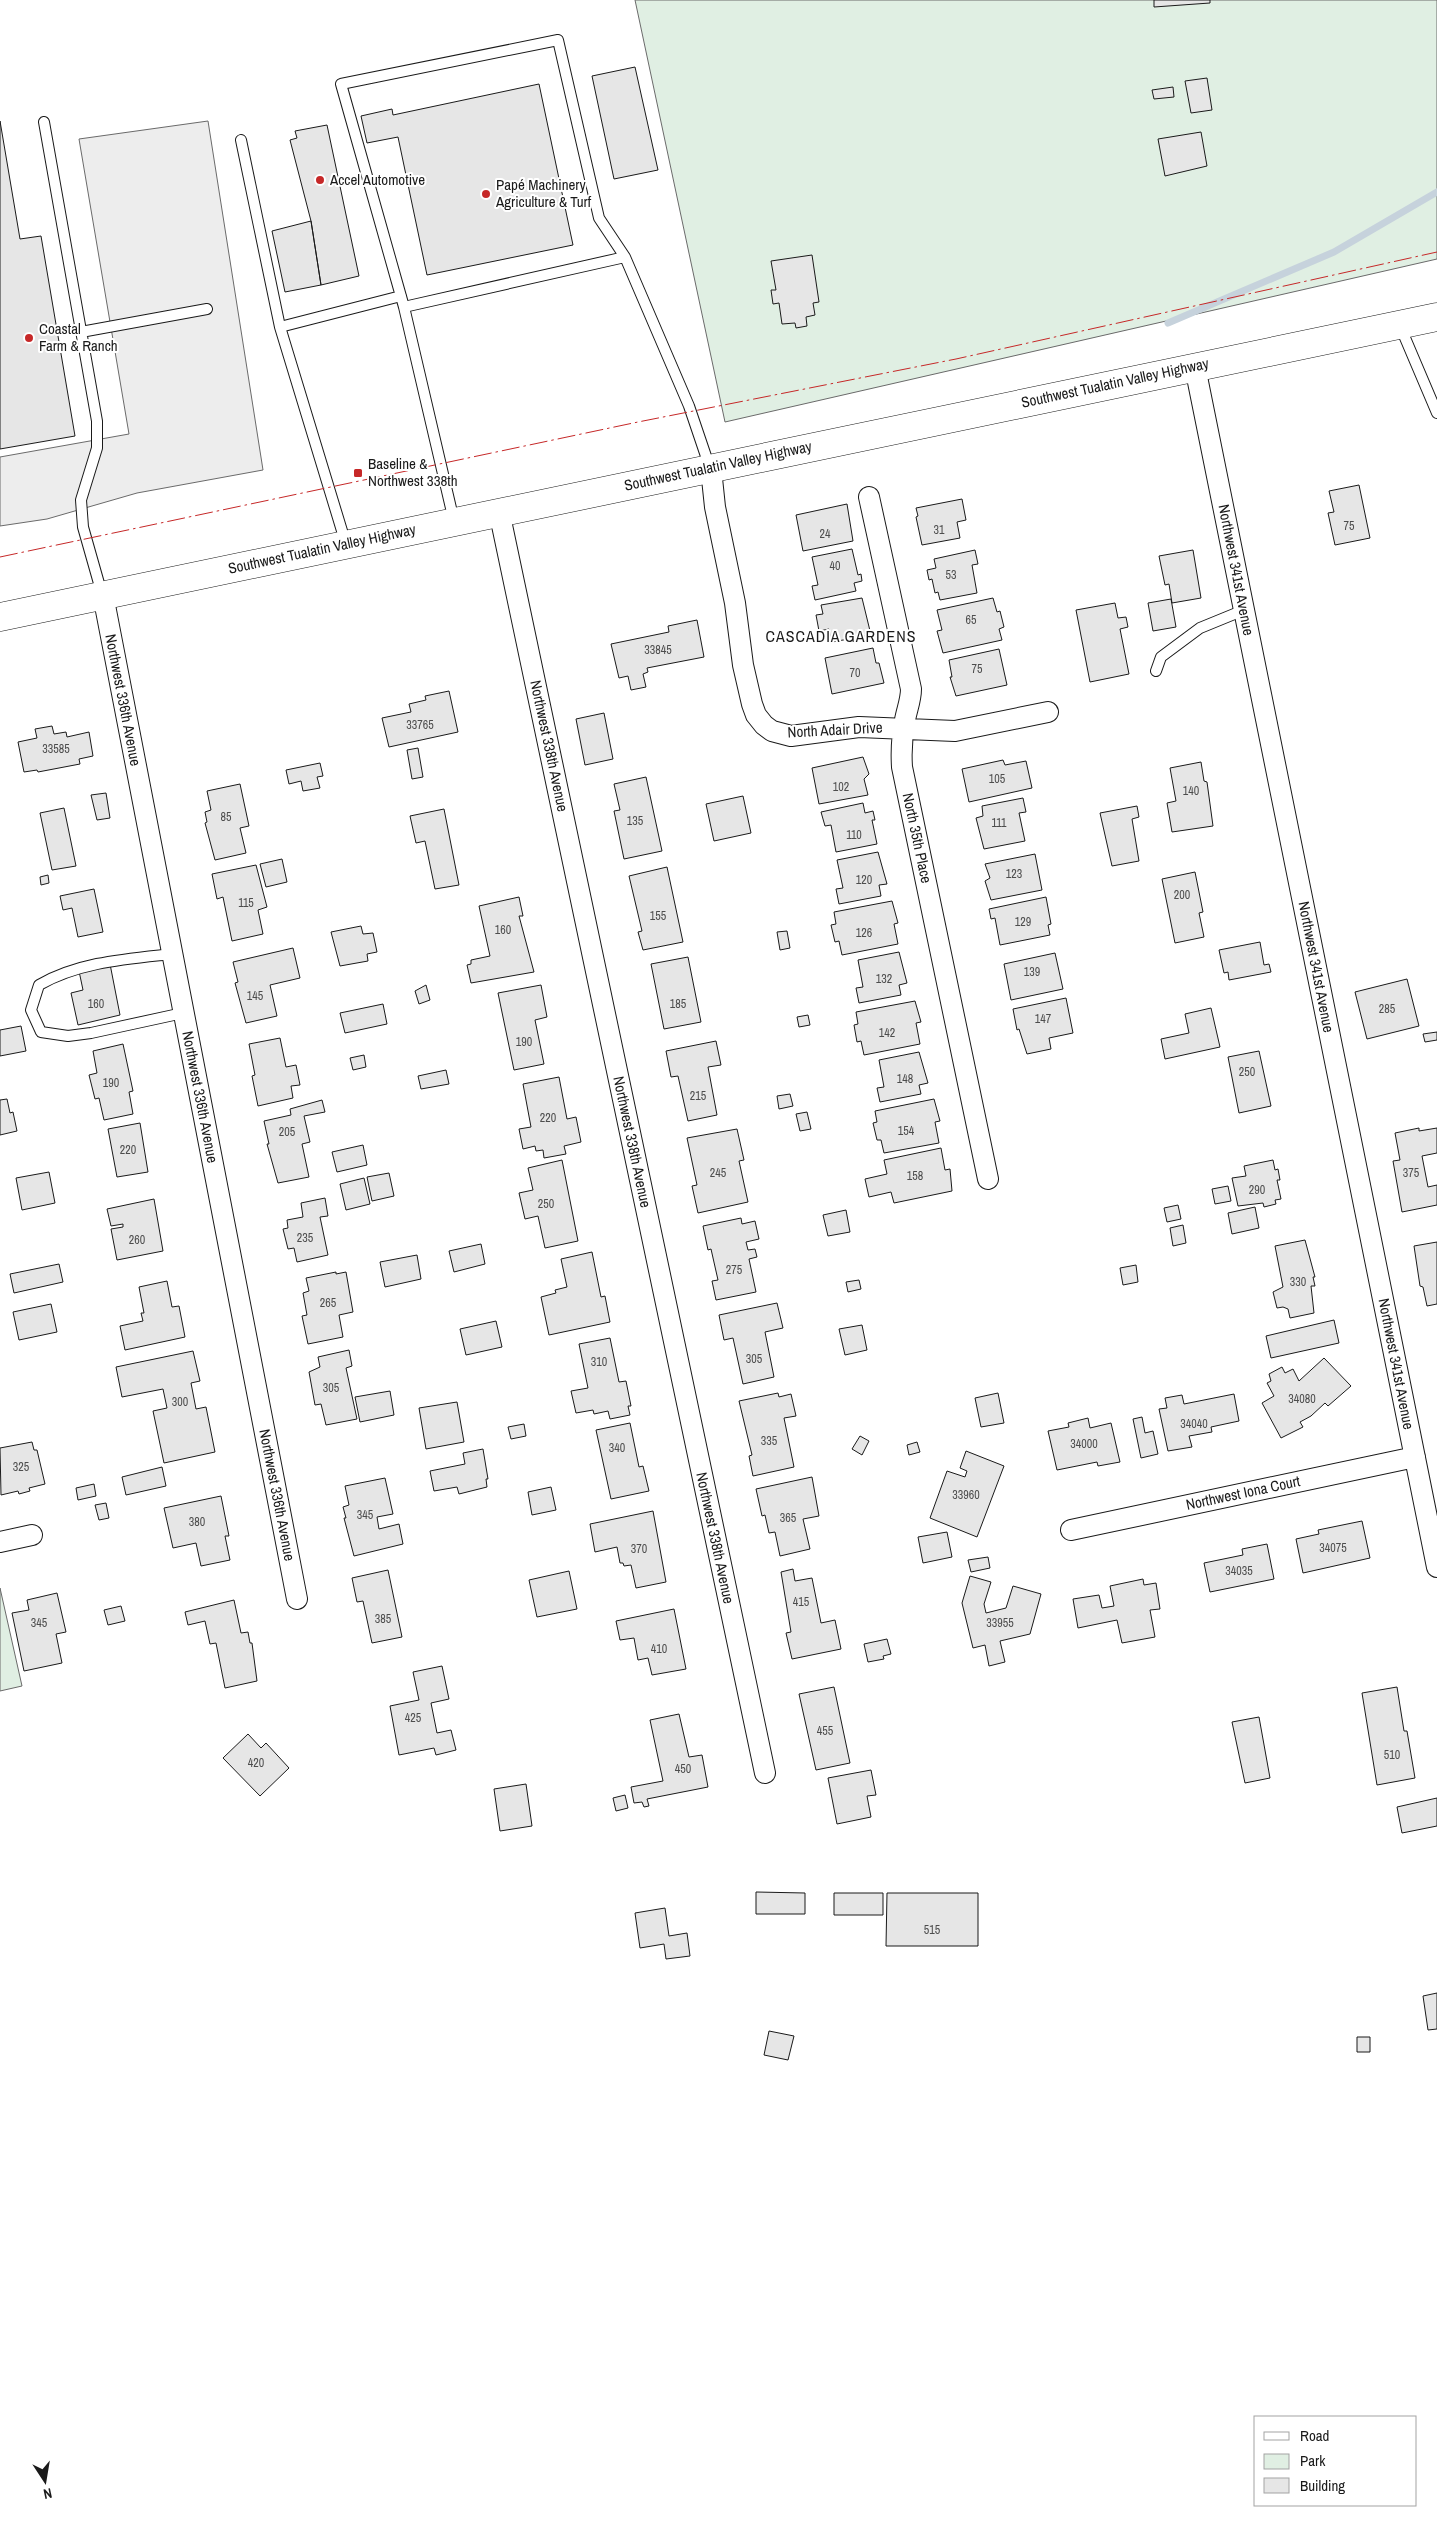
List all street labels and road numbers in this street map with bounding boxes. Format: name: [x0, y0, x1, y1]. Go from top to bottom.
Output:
street label: Southwest Tualatin Valley Highway: [1019, 352, 1211, 413]
street label: Southwest Tualatin Valley Highway: [622, 435, 814, 496]
street label: Northwest 341st Avenue: [1213, 503, 1260, 637]
street label: Southwest Tualatin Valley Highway: [226, 518, 418, 579]
street label: Northwest 336th Avenue: [100, 632, 147, 768]
street label: Northwest 338th Avenue: [525, 678, 574, 814]
street label: North Adair Drive: [787, 717, 883, 742]
street label: North 35th Place: [898, 791, 937, 885]
street label: Northwest 341st Avenue: [1293, 900, 1340, 1034]
street label: Northwest 336th Avenue: [177, 1029, 224, 1165]
street label: Northwest 338th Avenue: [608, 1074, 657, 1210]
street label: Northwest 341st Avenue: [1373, 1297, 1420, 1431]
street label: Northwest 336th Avenue: [254, 1427, 301, 1563]
street label: Northwest 338th Avenue: [691, 1470, 740, 1606]
street label: Northwest Iona Court: [1184, 1470, 1302, 1515]

